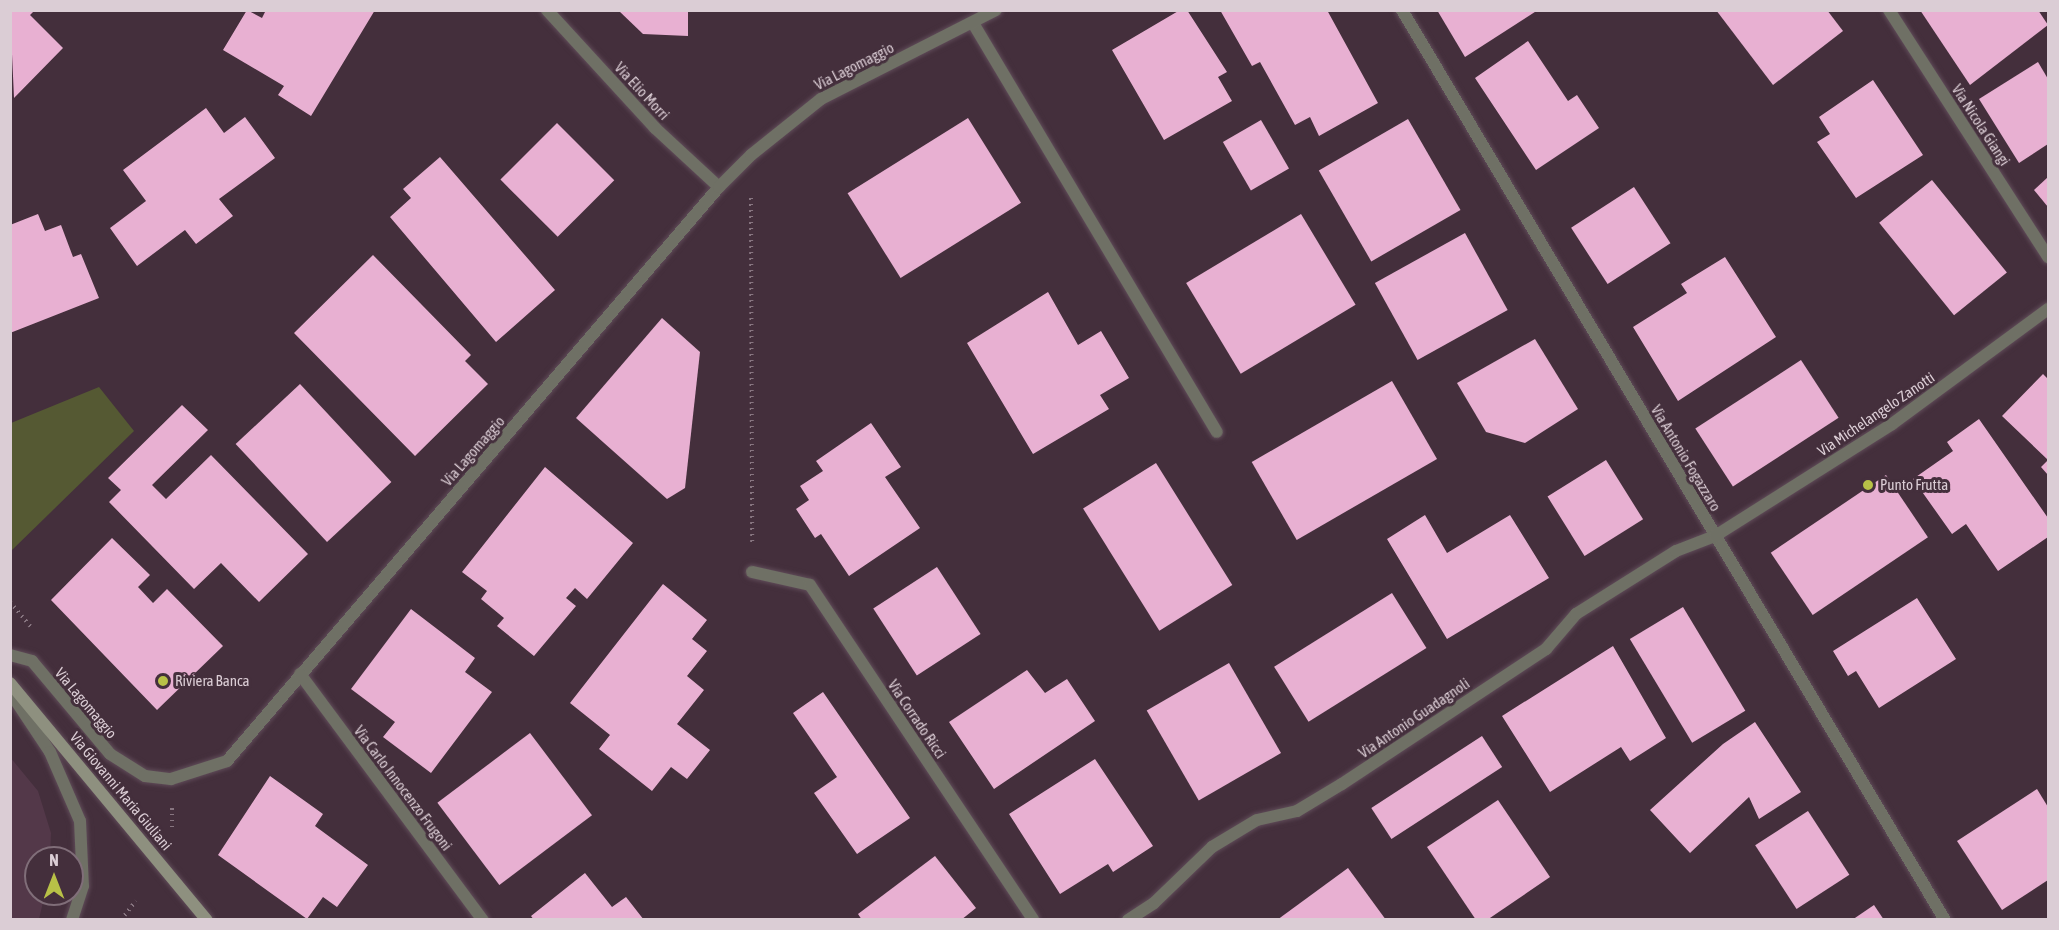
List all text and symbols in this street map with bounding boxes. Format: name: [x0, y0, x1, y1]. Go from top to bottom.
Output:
street label: Via Lagomaggio: [811, 38, 897, 94]
street label: Via Elio Morri: [611, 58, 673, 124]
street label: Via Nicola Giangi: [1948, 81, 2014, 169]
street label: Via Michelangelo Zanotti: [1814, 368, 1938, 460]
street label: Via Antonio Fogazzaro: [1647, 402, 1725, 514]
street label: Via Lagomaggio: [438, 412, 508, 490]
place label: Punto Frutta: [1880, 476, 1948, 494]
marker: Punto Frutta: [1861, 478, 1875, 492]
street label: Via Lagomaggio: [51, 664, 121, 742]
place label: Riviera Banca: [175, 672, 249, 690]
marker: Riviera Banca: [156, 674, 170, 688]
street label: Via Antonio Guadagnoli: [1355, 674, 1473, 762]
street label: Via Corrado Ricci: [884, 676, 950, 762]
street label: Via Carlo Innocenzo Frugoni: [350, 722, 456, 854]
street label: Via Giovanni Maria Giuliani: [66, 728, 176, 854]
north arrow: [24, 846, 84, 906]
text: N: [49, 851, 59, 869]

